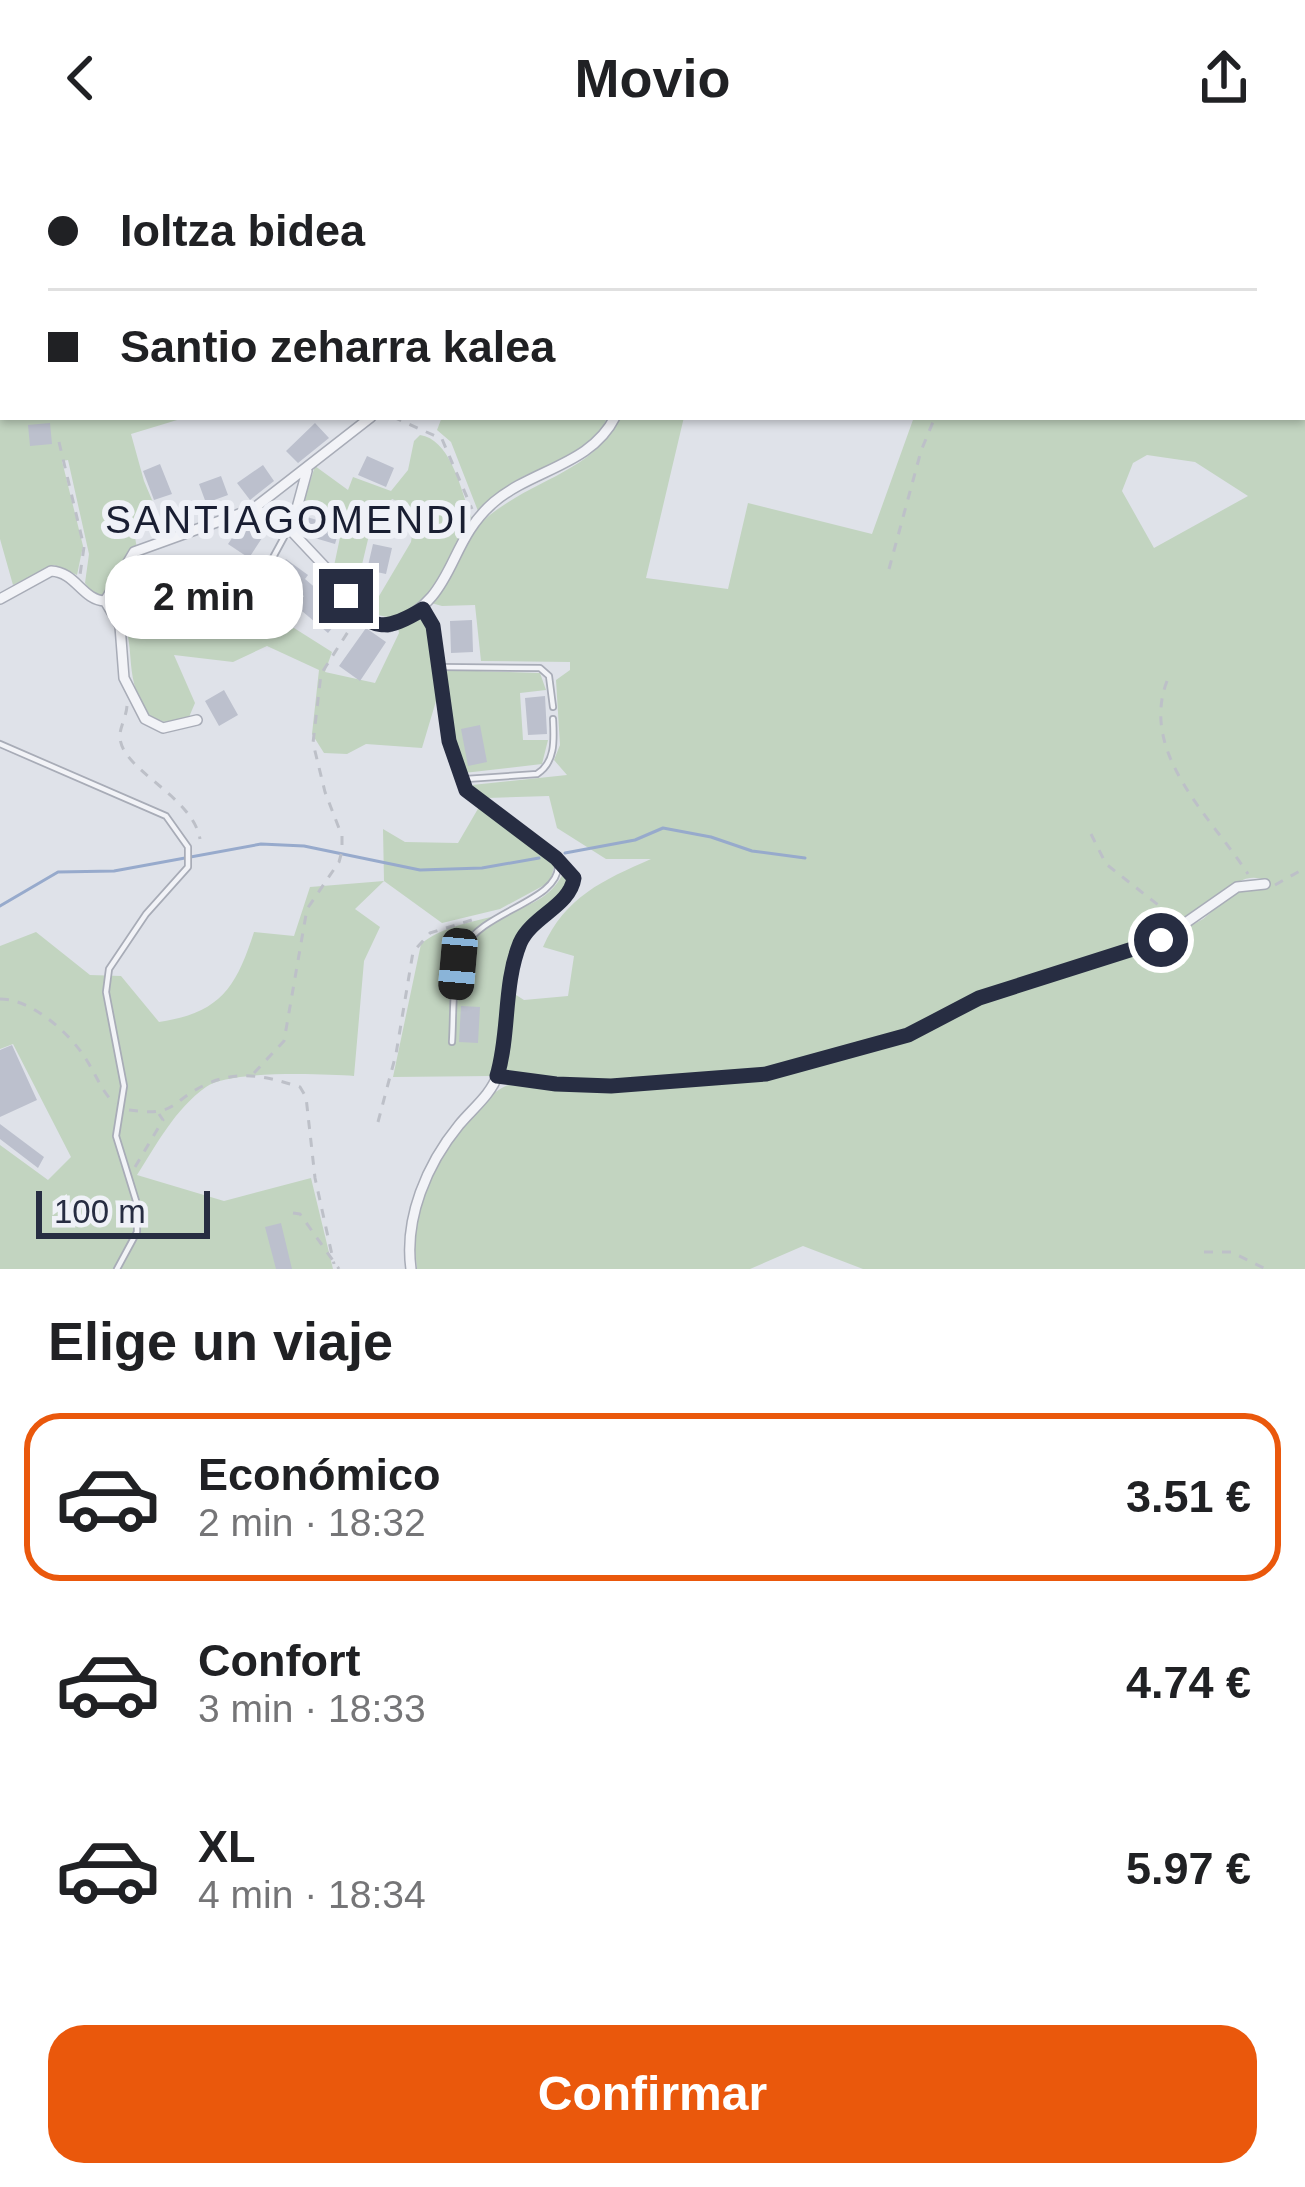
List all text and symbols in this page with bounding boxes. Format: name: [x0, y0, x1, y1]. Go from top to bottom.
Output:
icon: back: [48, 45, 114, 111]
icon: share: [1191, 45, 1257, 111]
text: Movio: [575, 48, 731, 108]
text: Ioltza bidea: [120, 205, 365, 256]
text: Santio zeharra kalea: [120, 321, 555, 372]
district label: SANTIAGOMENDI: [105, 498, 471, 541]
callout: 2 min: [106, 554, 304, 638]
route end: [319, 569, 373, 623]
text: 2 min: [153, 575, 255, 618]
route start: [1134, 913, 1188, 967]
car: [437, 927, 479, 1001]
scale bar: [36, 1185, 210, 1238]
text: 100 m: [54, 1193, 146, 1230]
text: Elige un viaje: [48, 1311, 393, 1371]
icon: car: [54, 1443, 162, 1551]
text: Económico: [198, 1449, 441, 1500]
text: 3.51 €: [1126, 1471, 1251, 1522]
text: 2 min · 18:32: [198, 1501, 426, 1544]
icon: car: [54, 1629, 162, 1737]
text: Confort: [198, 1635, 360, 1686]
text: 4.74 €: [1126, 1657, 1251, 1708]
text: 3 min · 18:33: [198, 1687, 426, 1730]
icon: car: [54, 1815, 162, 1923]
text: XL: [198, 1821, 256, 1872]
text: 5.97 €: [1126, 1843, 1251, 1894]
text: 4 min · 18:34: [198, 1873, 426, 1916]
button: Confirmar: [48, 2025, 1257, 2163]

